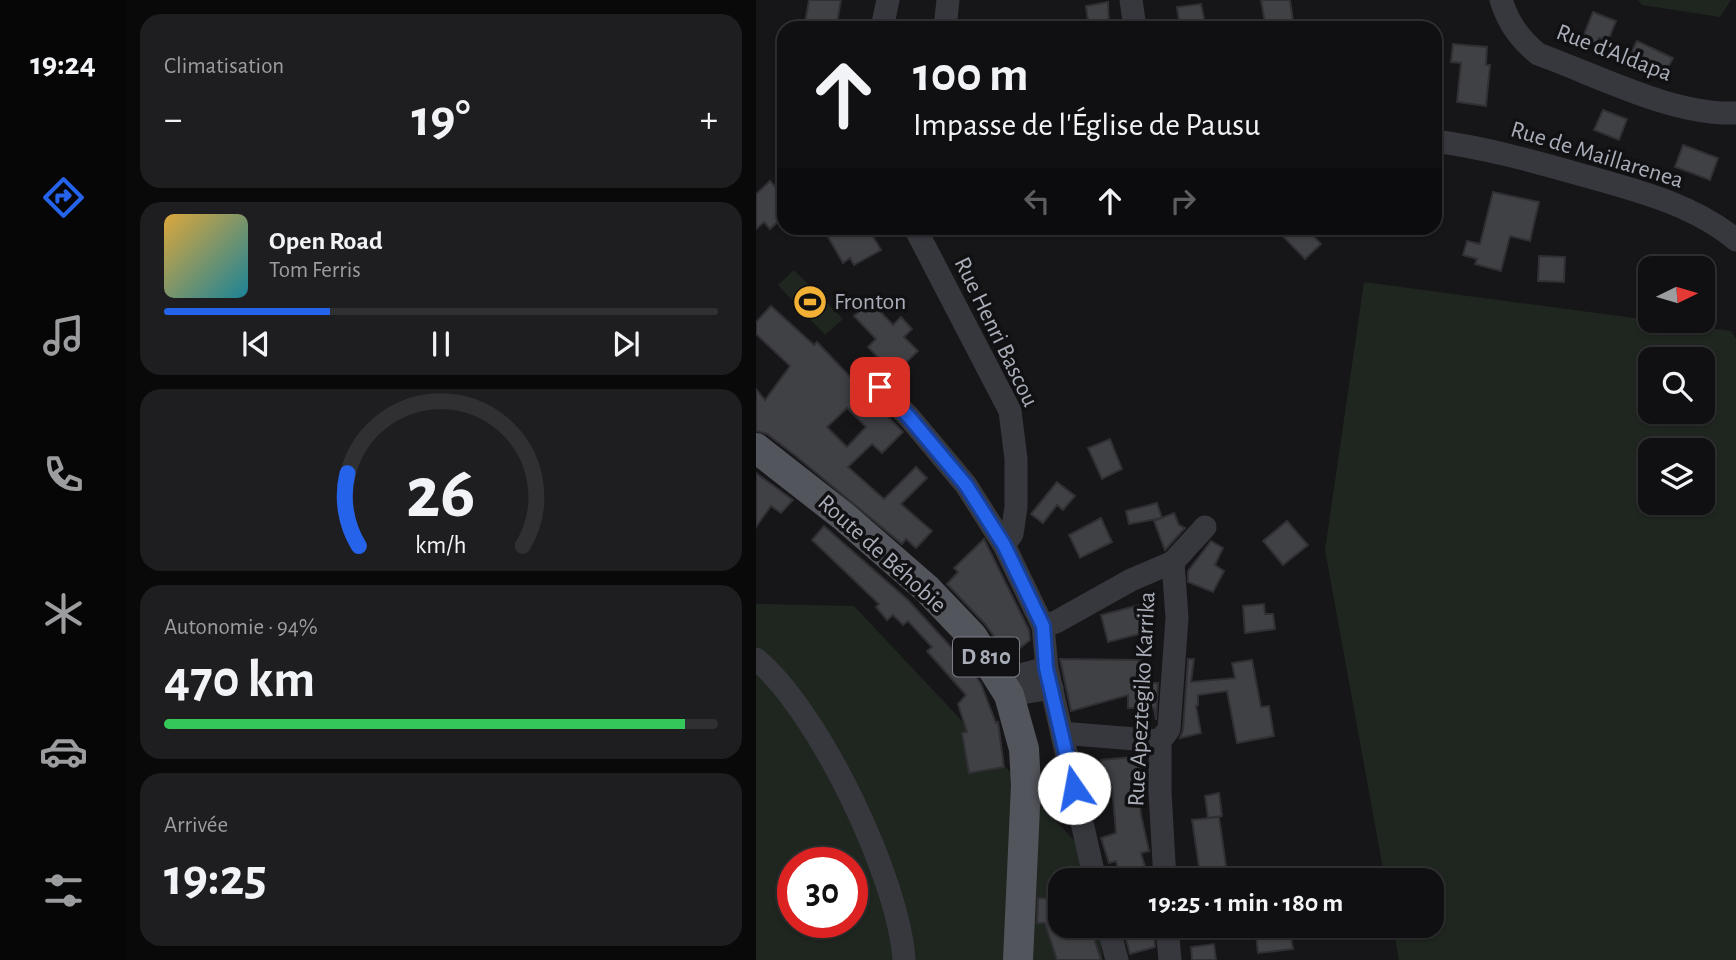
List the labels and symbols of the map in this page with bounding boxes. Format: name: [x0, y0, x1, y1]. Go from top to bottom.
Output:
street label: Rue d'Aldapa: [1553, 20, 1675, 86]
street label: Rue de Maillarenea: [1508, 117, 1686, 193]
street label: Rue Henri Bascou: [950, 254, 1042, 410]
north arrow: [1638, 256, 1715, 332]
sports icon: Fronton: [791, 283, 829, 321]
place label: Fronton: [834, 290, 906, 314]
pin: [850, 357, 910, 417]
street label: Route de Béhobie: [813, 490, 951, 618]
street label: Rue Apeztegiko Karrika: [1124, 591, 1160, 807]
road number: D 810: [953, 638, 1019, 677]
position arrow: [1037, 751, 1111, 825]
speed limit sign: 30: [777, 847, 868, 938]

